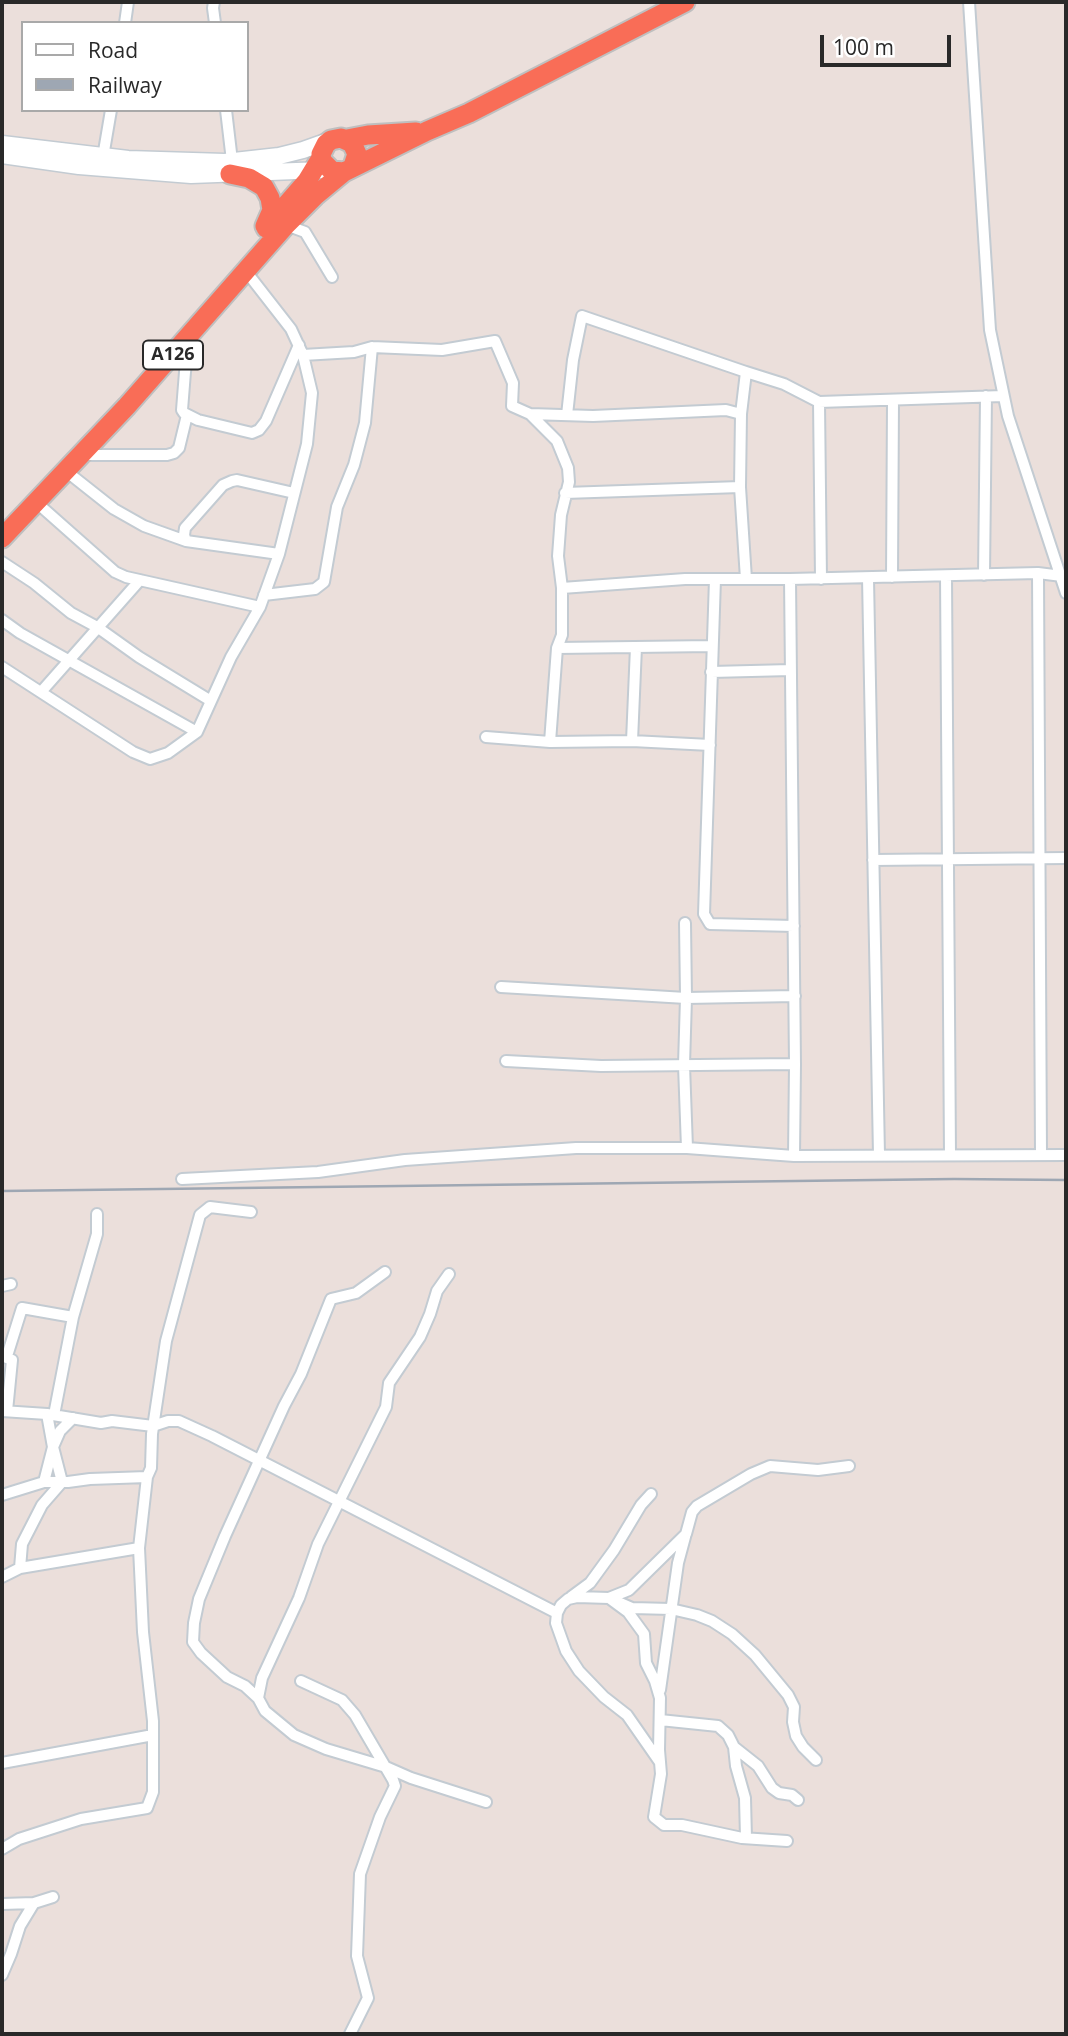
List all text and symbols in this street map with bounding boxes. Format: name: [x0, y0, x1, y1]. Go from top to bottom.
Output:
legend: [21, 21, 248, 112]
scale bar: [823, 21, 954, 65]
text: 100 m: [833, 33, 894, 61]
text: Road: [88, 36, 138, 64]
text: Railway: [88, 71, 162, 99]
road number: A126: [143, 340, 203, 370]

